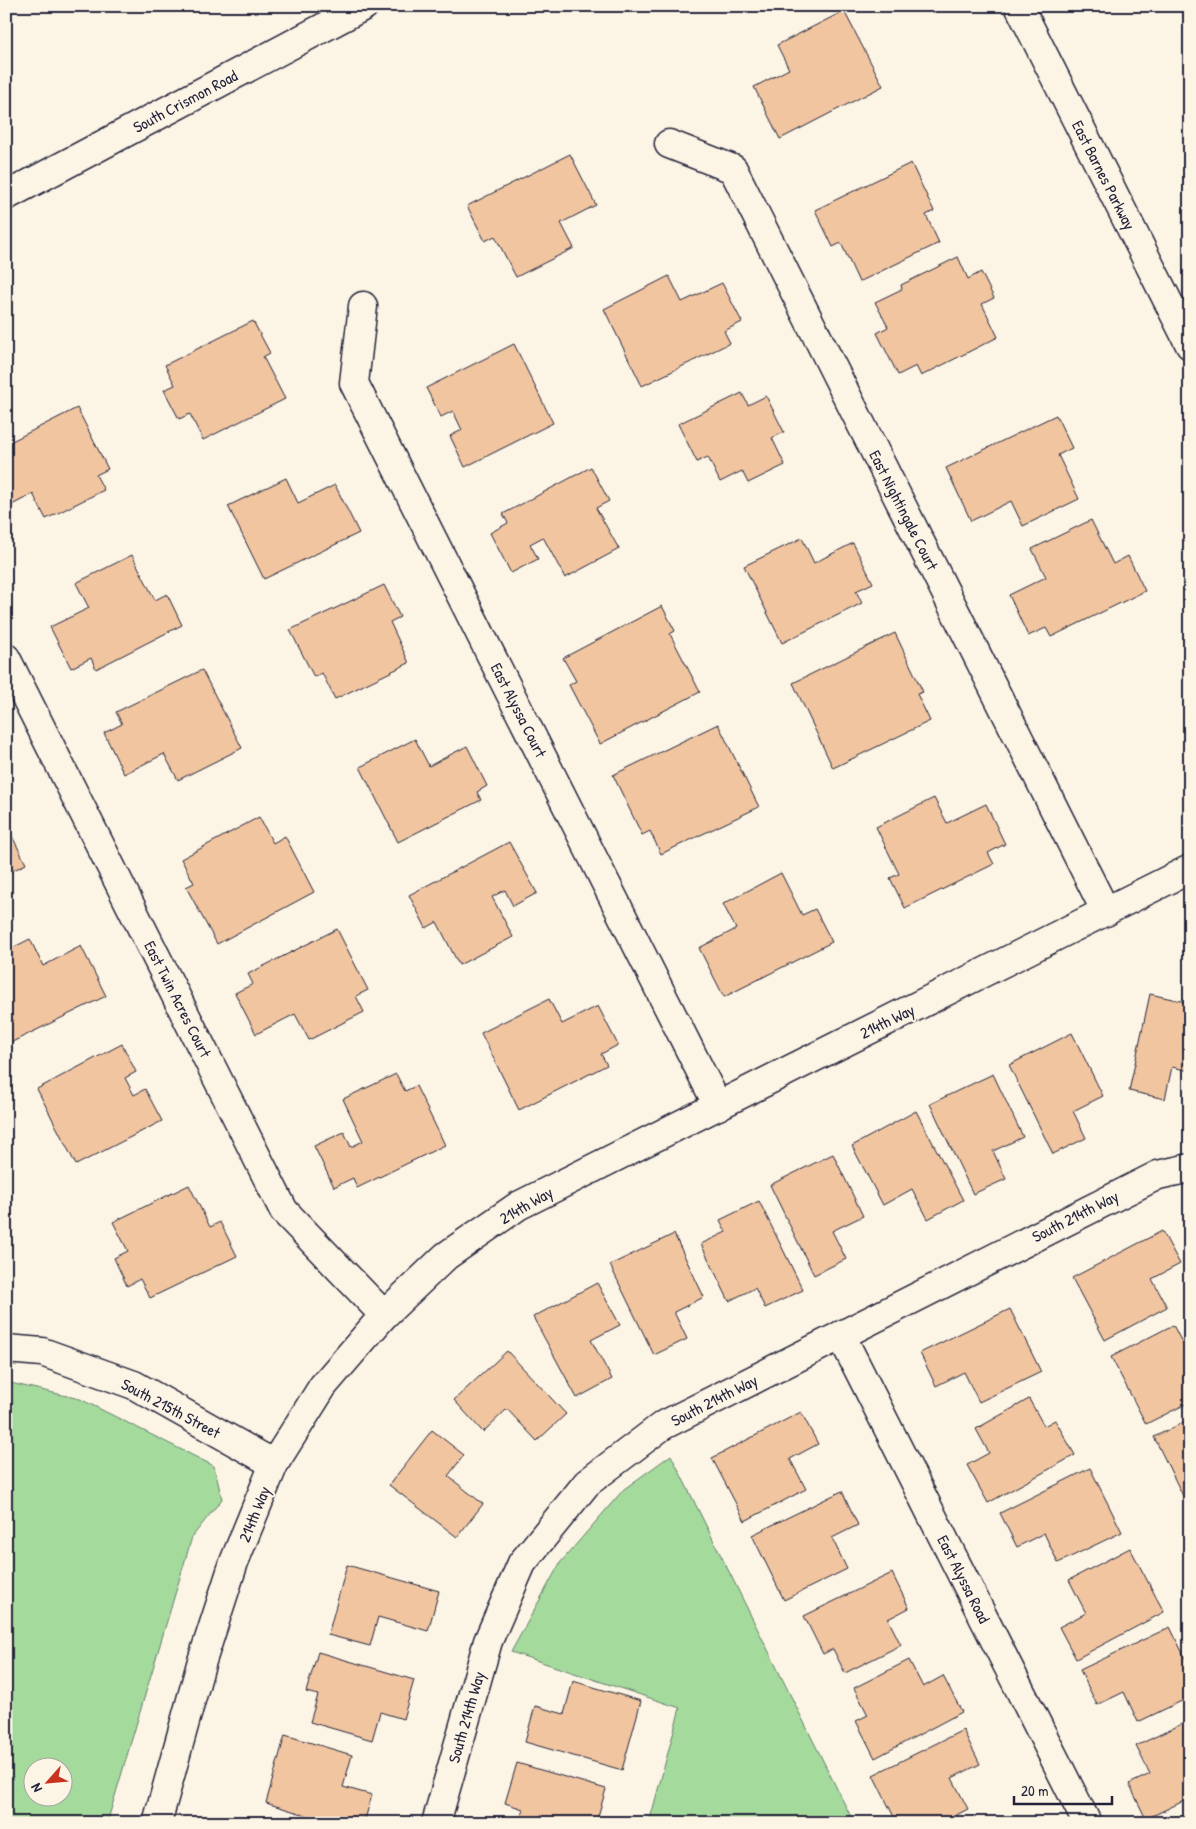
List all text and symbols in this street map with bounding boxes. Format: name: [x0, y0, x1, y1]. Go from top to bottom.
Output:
street label: South Crismon Road: [129, 64, 241, 138]
street label: East Barnes Parkway: [1067, 117, 1141, 234]
street label: East Nightingale Court: [864, 446, 944, 574]
street label: East Alyssa Court: [486, 659, 552, 761]
street label: East Twin Acres Court: [139, 937, 217, 1061]
street label: 214th Way: [856, 998, 918, 1044]
street label: 214th Way: [495, 1181, 557, 1229]
street label: South 214th Way: [1028, 1185, 1122, 1247]
street label: South 214th Way: [667, 1369, 761, 1431]
street label: South 215th Street: [118, 1373, 225, 1444]
street label: 214th Way: [233, 1483, 275, 1545]
street label: East Alyssa Road: [932, 1531, 996, 1627]
street label: South 214th Way: [442, 1668, 490, 1765]
north arrow: [22, 1756, 72, 1806]
scale bar: [1014, 1774, 1111, 1806]
text: N: [26, 1780, 46, 1796]
text: 20 m: [1021, 1780, 1048, 1801]

